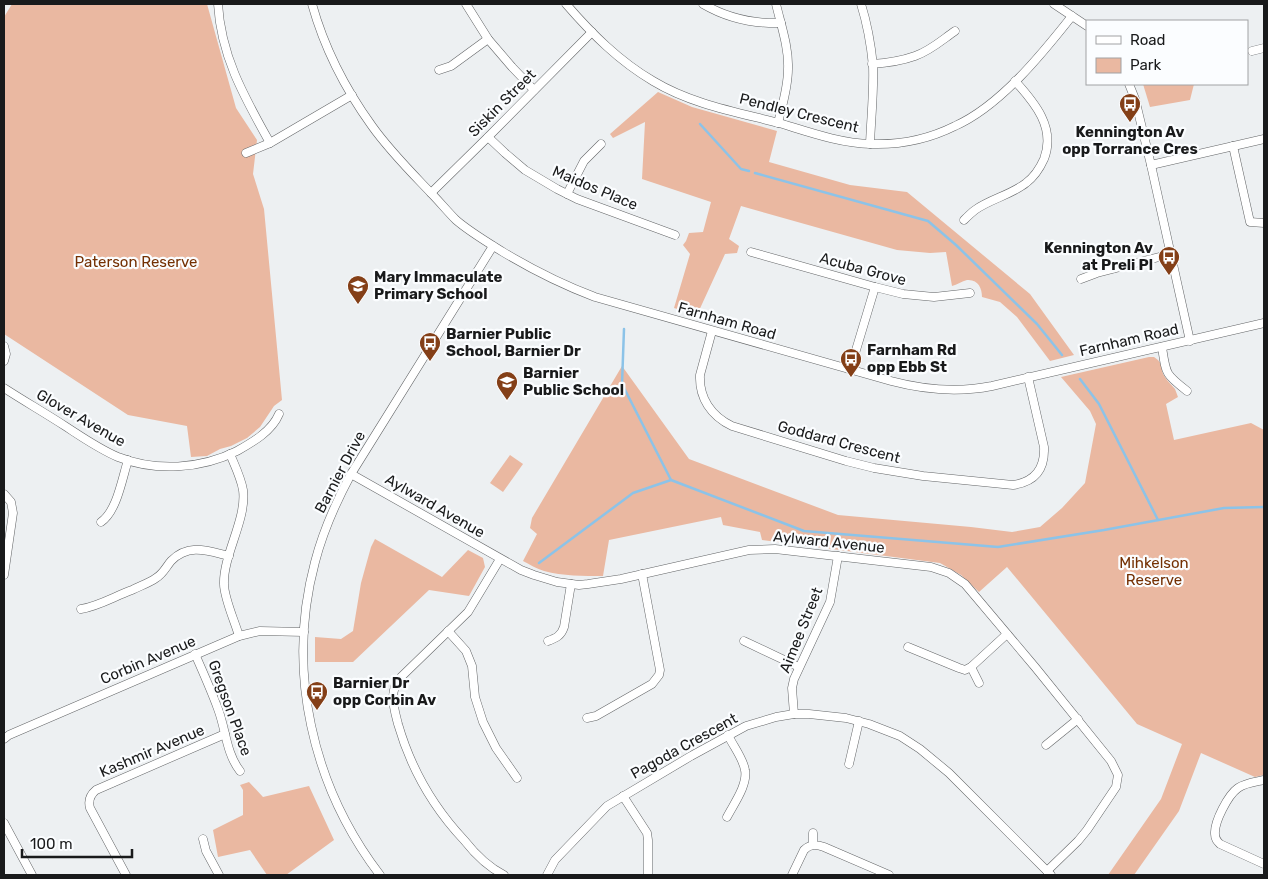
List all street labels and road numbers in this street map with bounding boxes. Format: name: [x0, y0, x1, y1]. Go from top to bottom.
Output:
street label: Siskin Street: [464, 65, 540, 141]
street label: Pendley Crescent: [737, 89, 861, 137]
street label: Maidos Place: [550, 162, 640, 214]
street label: Acuba Grove: [818, 249, 908, 289]
street label: Farnham Road: [676, 298, 778, 344]
street label: Farnham Road: [1078, 320, 1180, 360]
street label: Glover Avenue: [33, 385, 129, 451]
street label: Goddard Crescent: [776, 417, 902, 467]
street label: Barnier Drive: [311, 428, 369, 516]
street label: Aylward Avenue: [382, 470, 488, 542]
street label: Aylward Avenue: [772, 527, 886, 557]
street label: Aimee Street: [776, 584, 826, 675]
street label: Corbin Avenue: [98, 632, 198, 688]
street label: Gregson Place: [204, 658, 256, 758]
street label: Pagoda Crescent: [627, 709, 741, 783]
street label: Kashmir Avenue: [97, 721, 207, 781]

